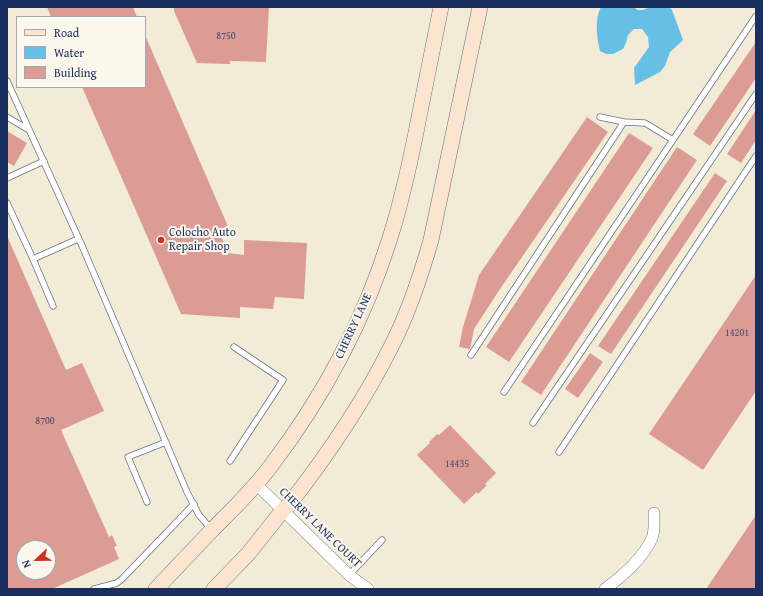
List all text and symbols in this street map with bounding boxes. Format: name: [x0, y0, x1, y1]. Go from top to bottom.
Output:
legend: [16, 16, 146, 88]
text: Road: [54, 24, 79, 41]
house number: 8750: [216, 30, 236, 42]
text: Water: [54, 44, 84, 61]
text: Building: [54, 64, 97, 81]
place label: Colocho Auto Repair Shop: [169, 226, 236, 254]
marker: Colocho Auto Repair Shop: [156, 235, 166, 245]
street label: CHERRY LANE: [332, 291, 376, 361]
house number: 14201: [725, 327, 749, 339]
house number: 8700: [35, 415, 55, 427]
house number: 14435: [445, 458, 469, 470]
street label: CHERRY LANE COURT: [276, 485, 364, 571]
north arrow: [16, 540, 56, 580]
text: N: [17, 558, 35, 571]

